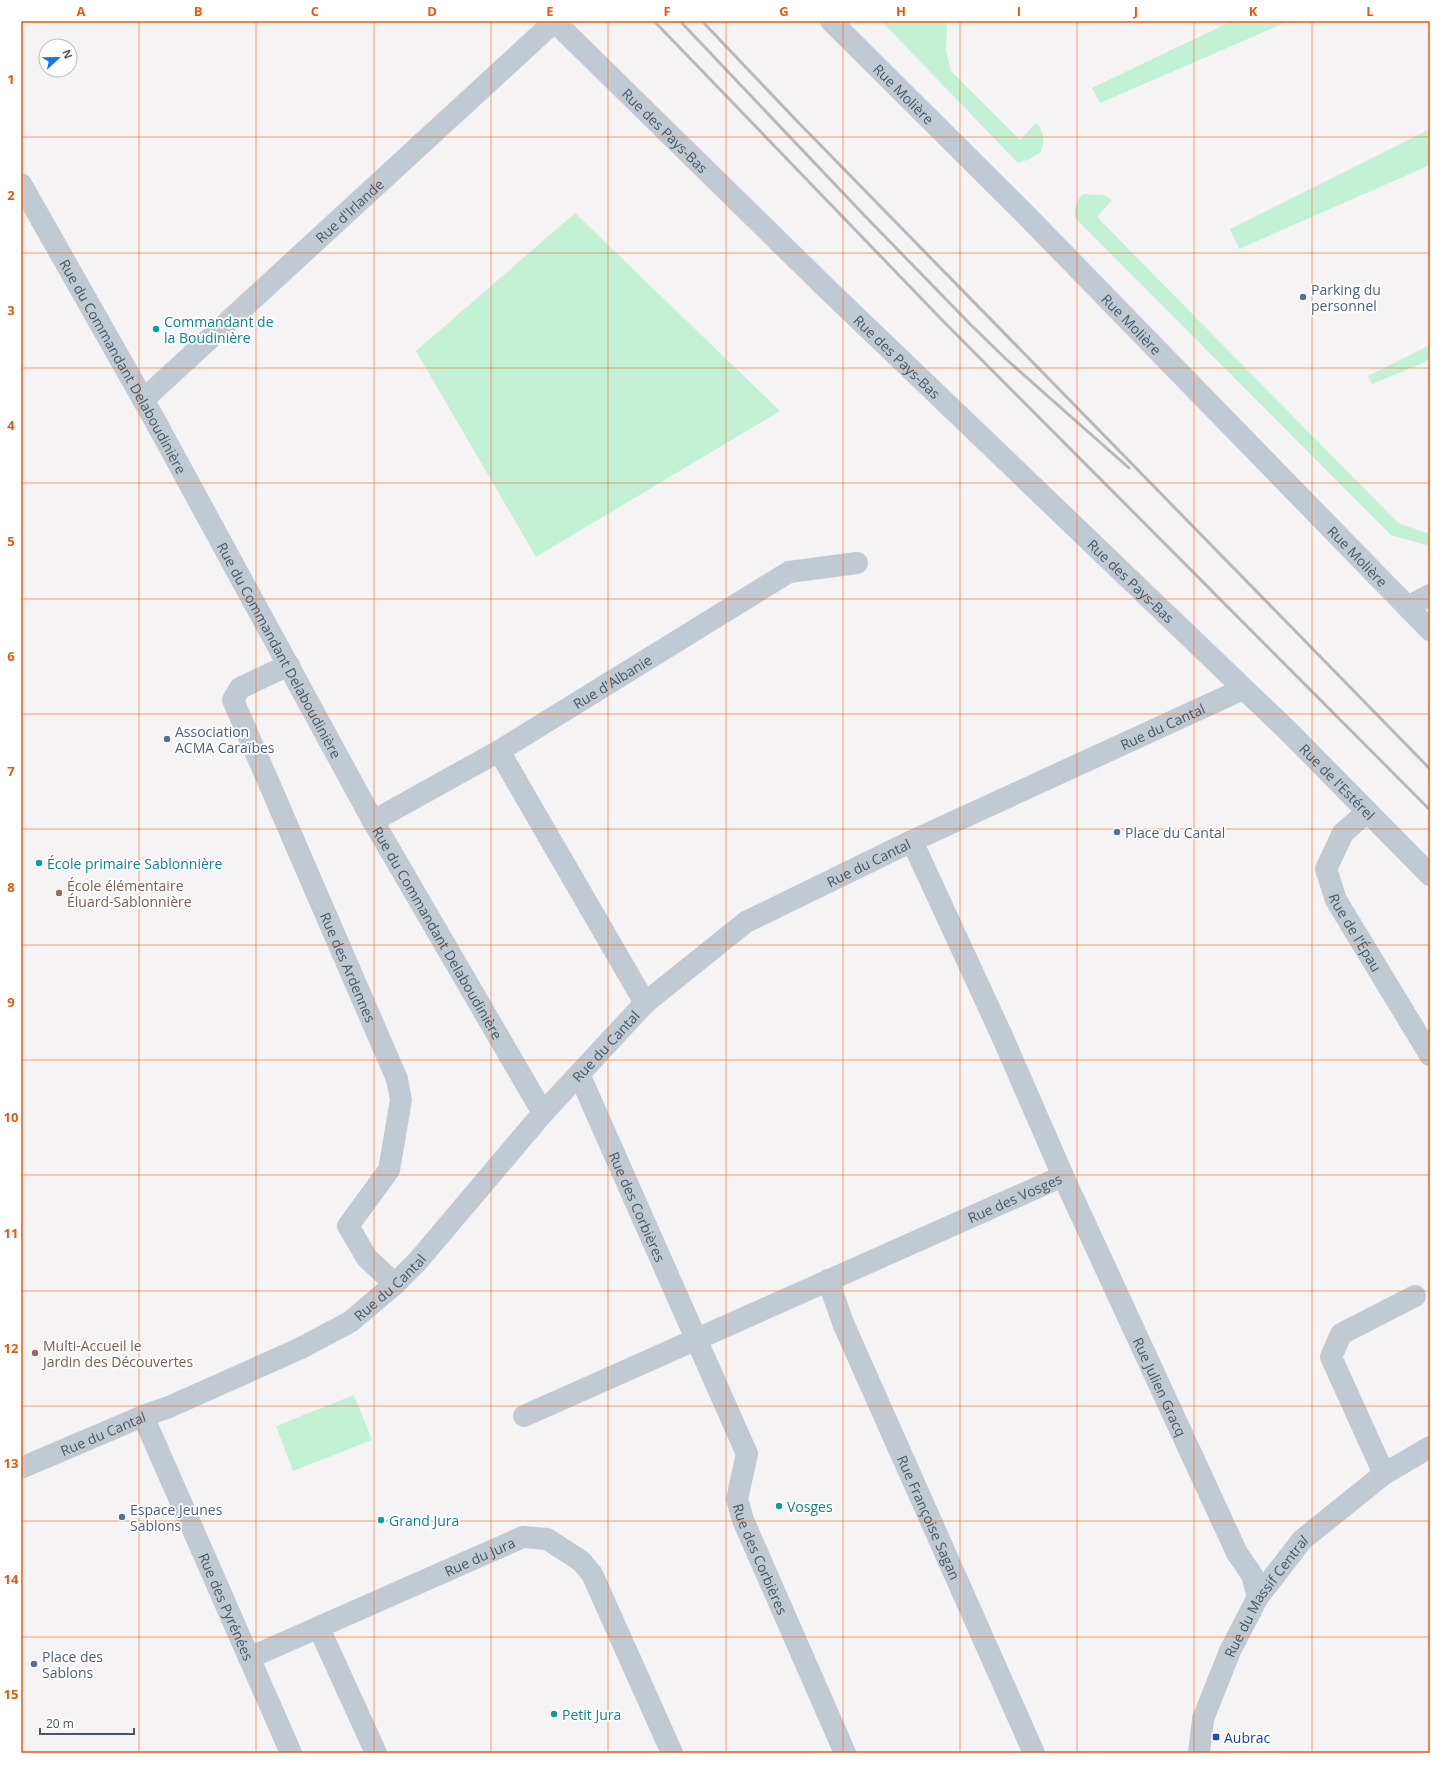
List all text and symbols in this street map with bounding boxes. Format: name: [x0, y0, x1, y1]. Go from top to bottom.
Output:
text: A: [77, 2, 86, 20]
text: B: [194, 2, 203, 20]
text: C: [311, 2, 319, 20]
text: D: [427, 2, 437, 20]
text: E: [546, 2, 554, 20]
text: F: [663, 2, 671, 20]
text: G: [779, 2, 789, 20]
text: H: [896, 2, 906, 20]
text: I: [1017, 2, 1021, 20]
text: J: [1133, 2, 1138, 20]
text: K: [1249, 2, 1258, 20]
text: L: [1366, 2, 1374, 20]
north arrow: [38, 38, 78, 78]
text: N: [59, 47, 76, 61]
street label: Rue Molière: [870, 59, 939, 128]
text: 1: [7, 70, 15, 88]
street label: Rue des Pays-Bas: [618, 84, 713, 177]
street label: Rue d'Irlande: [311, 174, 387, 247]
text: 2: [7, 186, 15, 204]
street label: Rue du Commandant Delaboudinière: [56, 255, 191, 477]
place label: Parking du personnel: [1311, 280, 1381, 315]
street label: Rue Molière: [1098, 289, 1166, 359]
marker: Parking du personnel: [1298, 292, 1308, 302]
text: 3: [7, 301, 15, 319]
street label: Rue des Pays-Bas: [850, 310, 945, 403]
place label: Commandant de la Boudinière: [164, 312, 274, 347]
marker: Commandant de la Boudinière: [151, 324, 161, 334]
text: 4: [7, 416, 15, 434]
street label: Rue Molière: [1324, 521, 1392, 591]
text: 5: [7, 532, 15, 550]
street label: Rue des Pays-Bas: [1084, 535, 1179, 627]
street label: Rue du Commandant Delaboudinière: [213, 538, 346, 761]
text: 6: [7, 647, 15, 665]
street label: Rue d'Albanie: [569, 650, 655, 713]
street label: Rue du Cantal: [1117, 698, 1208, 754]
place label: Association ACMA Caraïbes: [175, 722, 275, 757]
marker: Association ACMA Caraïbes: [162, 734, 172, 744]
street label: Rue de l'Estérel: [1296, 739, 1380, 824]
text: 7: [7, 762, 15, 780]
street label: Rue du Commandant Delaboudinière: [369, 823, 508, 1043]
place label: Place du Cantal: [1125, 823, 1225, 842]
marker: Place du Cantal: [1112, 827, 1122, 837]
street label: Rue du Cantal: [823, 834, 913, 891]
place label: École primaire Sablonnière: [47, 854, 223, 873]
marker: École primaire Sablonnière: [34, 858, 44, 868]
place label: École élémentaire Éluard-Sablonnière: [67, 876, 192, 911]
text: 8: [7, 878, 15, 896]
marker: École élémentaire Éluard-Sablonnière: [54, 888, 64, 898]
street label: Rue de l'Épau: [1325, 891, 1387, 975]
street label: Rue des Ardennes: [316, 909, 381, 1025]
text: 9: [7, 993, 15, 1011]
street label: Rue du Cantal: [567, 1006, 643, 1086]
text: 10: [4, 1108, 18, 1126]
street label: Rue des Corbières: [605, 1148, 670, 1265]
street label: Rue des Vosges: [965, 1168, 1065, 1227]
text: 11: [4, 1224, 18, 1242]
street label: Rue du Cantal: [349, 1249, 430, 1325]
street label: Rue Julien Gracq: [1129, 1334, 1191, 1439]
place label: Multi-Accueil le Jardin des Découvertes: [41, 1336, 193, 1371]
text: 12: [4, 1339, 19, 1357]
marker: Multi-Accueil le Jardin des Découvertes: [30, 1348, 40, 1358]
street label: Rue du Cantal: [57, 1406, 148, 1460]
street label: Rue Françoise Sagan: [893, 1452, 965, 1582]
text: 13: [4, 1454, 18, 1472]
place label: Vosges: [787, 1497, 833, 1516]
place label: Espace Jeunes Sablons: [130, 1500, 223, 1535]
street label: Rue des Corbières: [729, 1501, 793, 1618]
marker: Vosges: [774, 1501, 784, 1511]
place label: Grand Jura: [389, 1511, 459, 1530]
marker: Espace Jeunes Sablons: [117, 1512, 127, 1522]
marker: Grand Jura: [376, 1515, 386, 1525]
street label: Rue du Massif Central: [1219, 1530, 1311, 1660]
street label: Rue du Jura: [441, 1532, 518, 1580]
street label: Rue des Pyrénées: [195, 1550, 259, 1663]
text: 14: [4, 1570, 19, 1588]
place label: Place des Sablons: [42, 1647, 103, 1682]
marker: Place des Sablons: [29, 1659, 39, 1669]
text: 15: [4, 1685, 18, 1703]
place label: Petit Jura: [562, 1705, 621, 1724]
marker: Petit Jura: [549, 1709, 559, 1719]
scale bar: [40, 1710, 134, 1736]
text: 20 m: [46, 1715, 74, 1732]
place label: Aubrac: [1224, 1728, 1271, 1747]
marker: Aubrac: [1211, 1732, 1221, 1742]

